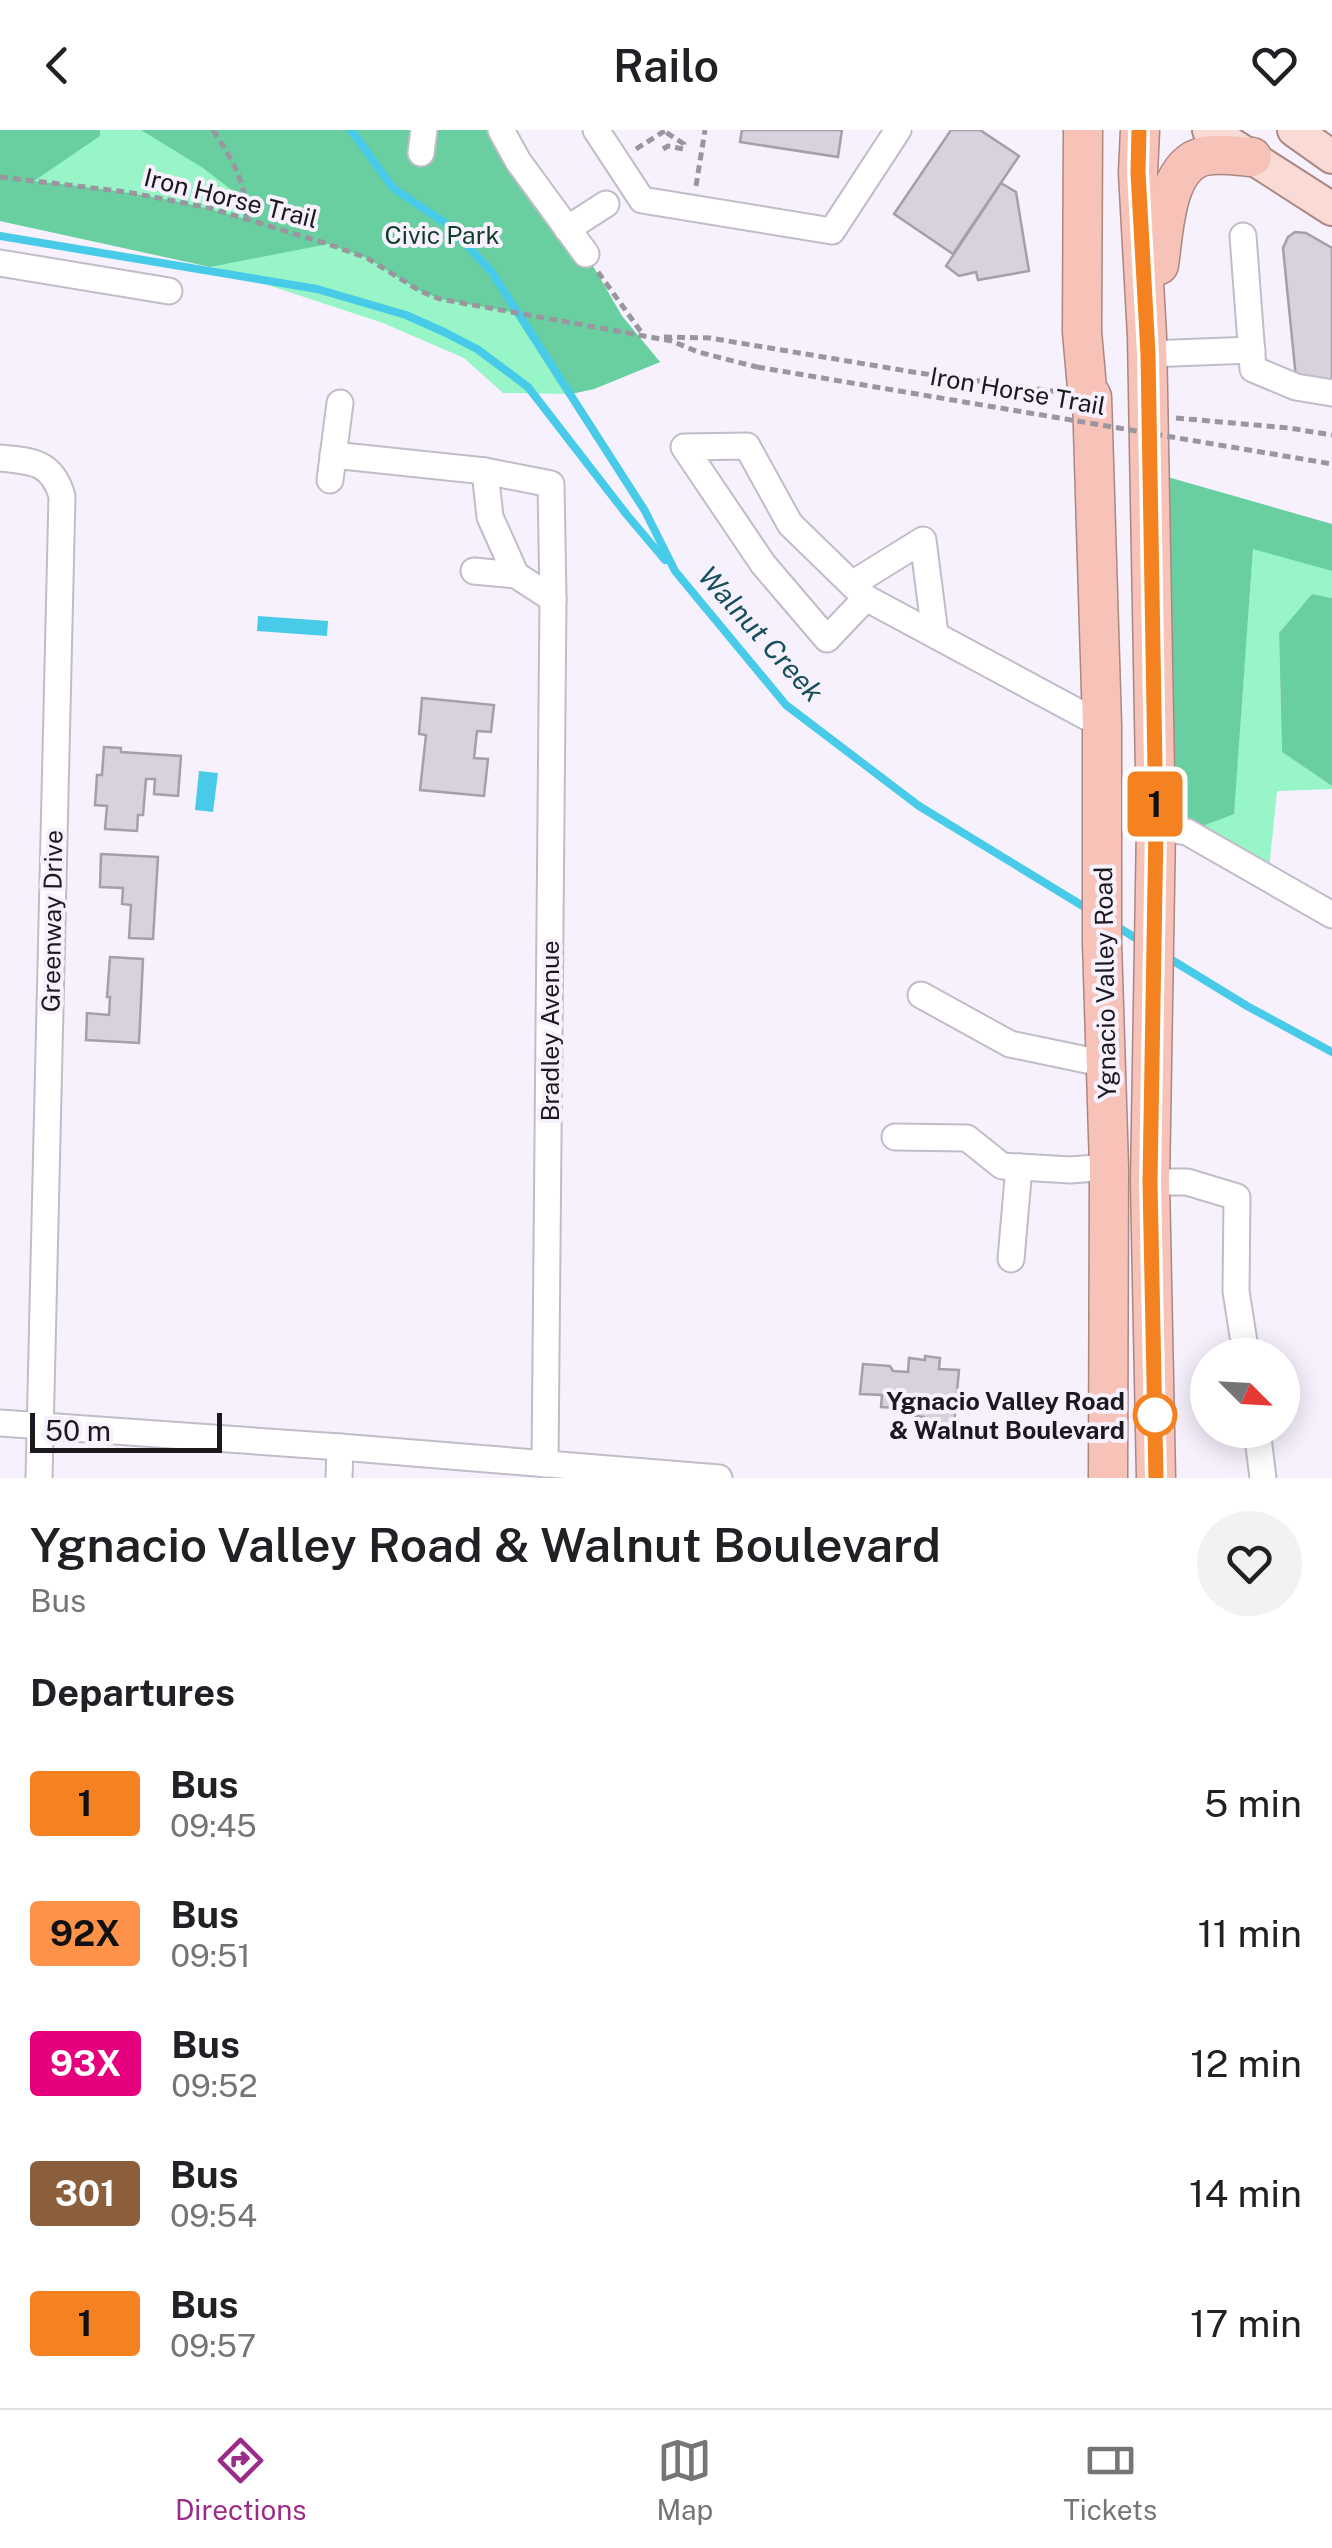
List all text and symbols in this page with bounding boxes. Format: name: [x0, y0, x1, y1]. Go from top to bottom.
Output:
icon: back: [30, 38, 85, 93]
icon: heart: [1247, 38, 1302, 93]
text: Railo: [613, 39, 719, 92]
street label: Iron Horse Trail: [141, 162, 321, 234]
park label: Civic Park: [384, 220, 500, 250]
street label: Iron Horse Trail: [928, 361, 1108, 421]
water label: Walnut Creek: [692, 559, 831, 708]
line badge: 1: [1122, 772, 1188, 836]
text: 1: [1148, 784, 1162, 825]
street label: Greenway Drive: [35, 830, 69, 1012]
street label: Ygnacio Valley Road: [1088, 867, 1122, 1099]
street label: Bradley Avenue: [535, 940, 565, 1122]
north arrow: [1190, 1338, 1300, 1448]
map controls: [1190, 1338, 1300, 1448]
place label: Ygnacio Valley Road & Walnut Boulevard: [886, 1386, 1125, 1445]
marker: Ygnacio Valley Road & Walnut Boulevard: [1134, 1394, 1176, 1436]
scale bar: [30, 1408, 222, 1452]
text: 50 m: [45, 1414, 111, 1447]
button: heart: [1197, 1511, 1302, 1616]
text: Ygnacio Valley Road & Walnut Boulevard: [30, 1516, 941, 1573]
text: Bus: [30, 1582, 86, 1619]
text: Departures: [30, 1670, 235, 1715]
text: Bus: [170, 1762, 239, 1807]
text: 5 min: [1204, 1781, 1302, 1826]
text: 1: [78, 1783, 92, 1824]
text: 09:45: [170, 1807, 257, 1844]
text: Bus: [170, 1892, 239, 1937]
text: 11 min: [1197, 1911, 1302, 1956]
text: 92X: [50, 1913, 120, 1954]
text: 09:51: [170, 1937, 251, 1974]
text: Bus: [171, 2022, 240, 2067]
text: 12 min: [1190, 2041, 1302, 2086]
text: 93X: [50, 2043, 121, 2084]
text: 09:52: [171, 2067, 257, 2104]
text: Bus: [170, 2152, 239, 2197]
text: 14 min: [1189, 2171, 1302, 2216]
text: 301: [55, 2173, 115, 2214]
text: 09:54: [170, 2197, 257, 2234]
text: Bus: [170, 2282, 239, 2327]
text: 17 min: [1190, 2301, 1302, 2346]
text: 1: [78, 2303, 92, 2344]
text: 09:57: [170, 2327, 256, 2364]
tab: Directions: [175, 2433, 306, 2526]
tab: Map: [656, 2433, 713, 2526]
tab: Tickets: [1063, 2433, 1157, 2526]

